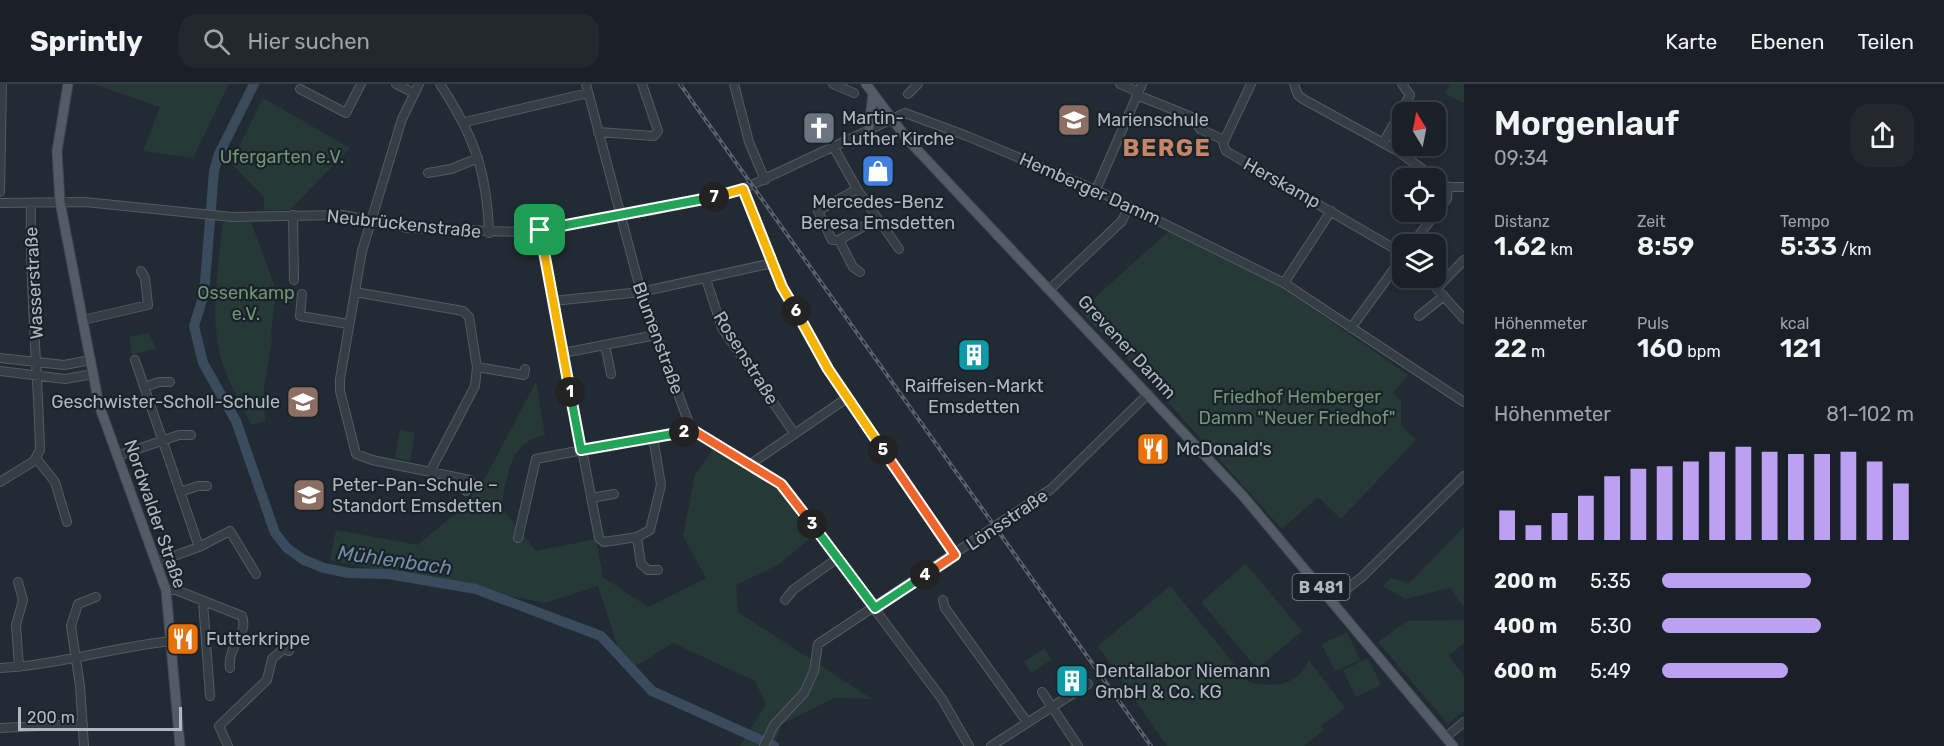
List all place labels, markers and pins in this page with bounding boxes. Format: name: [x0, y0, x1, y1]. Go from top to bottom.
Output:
school or university icon: Marienschule: [1056, 102, 1092, 138]
place label: Martin- Luther Kirche: [842, 107, 954, 150]
place label: Marienschule: [1097, 109, 1209, 131]
church icon: Martin- Luther Kirche: [801, 110, 837, 146]
shop icon: Mercedes-Benz Beresa Emsdetten: [860, 153, 896, 189]
pin: 7: [699, 182, 729, 212]
place label: Mercedes-Benz Beresa Emsdetten: [801, 191, 955, 234]
pin: [514, 204, 565, 255]
pin: 6: [781, 296, 811, 326]
building icon: Raiffeisen-Markt Emsdetten: [956, 337, 992, 373]
place label: Raiffeisen-Markt Emsdetten: [905, 375, 1043, 418]
pin: 1: [555, 377, 585, 407]
school or university icon: Geschwister-Scholl-Schule: [285, 384, 321, 420]
place label: Geschwister-Scholl-Schule: [51, 391, 280, 413]
pin: 2: [669, 417, 699, 447]
restaurant icon: McDonald's: [1135, 431, 1171, 467]
pin: 5: [868, 435, 898, 465]
place label: McDonald's: [1176, 438, 1272, 460]
place label: Peter-Pan-Schule – Standort Emsdetten: [332, 474, 502, 517]
school or university icon: Peter-Pan-Schule – Standort Emsdetten: [291, 477, 327, 513]
pin: 3: [797, 509, 827, 539]
pin: 4: [910, 560, 940, 590]
restaurant icon: Futterkrippe: [165, 621, 201, 657]
place label: Futterkrippe: [206, 628, 310, 650]
place label: Dentallabor Niemann GmbH & Co. KG: [1095, 660, 1271, 703]
building icon: Dentallabor Niemann GmbH & Co. KG: [1054, 663, 1090, 699]

